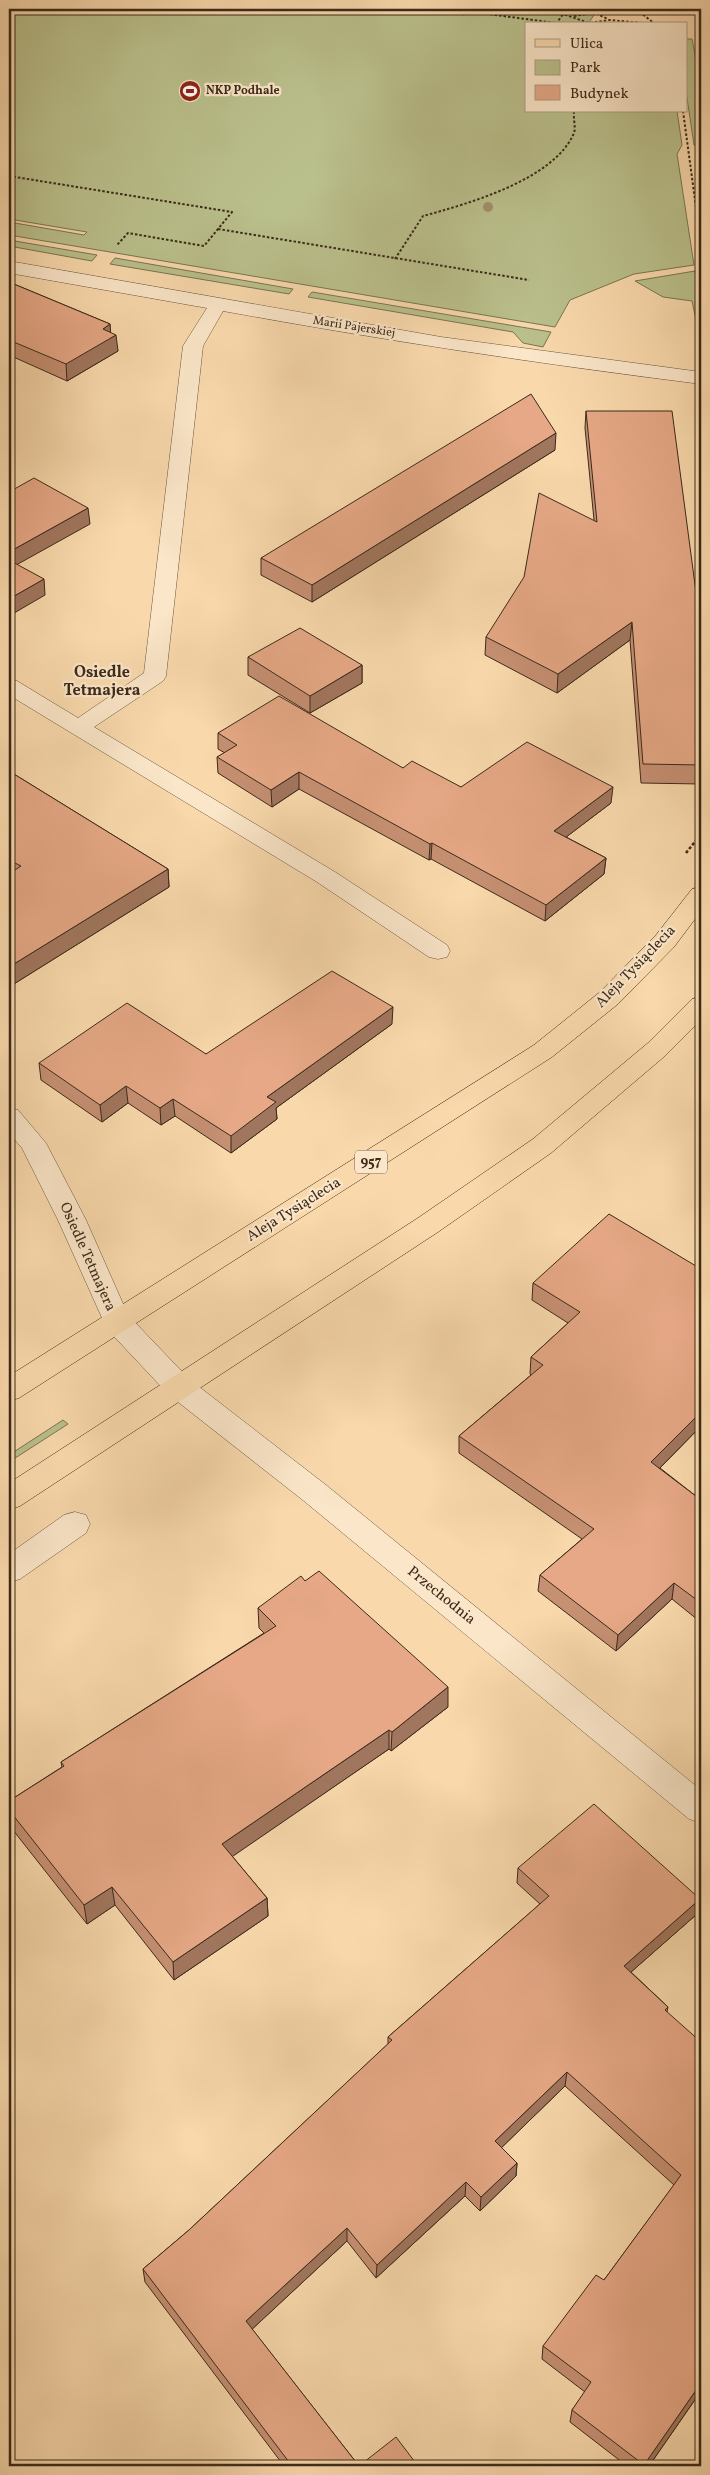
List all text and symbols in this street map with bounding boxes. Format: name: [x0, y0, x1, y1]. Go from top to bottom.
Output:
legend: [525, 22, 688, 112]
text: Ulica: [570, 34, 603, 55]
text: Park: [570, 58, 601, 79]
sports icon: NKP Podhale: [178, 79, 202, 103]
place label: NKP Podhale: [206, 83, 280, 99]
text: Budynek: [570, 84, 629, 105]
street label: Marii Pajerskiej: [312, 313, 396, 341]
district label: Osiedle Tetmajera: [64, 662, 141, 702]
street label: Aleja Tysiąclecia: [591, 921, 681, 1013]
road number: 957: [355, 1150, 387, 1174]
street label: Aleja Tysiąclecia: [243, 1173, 345, 1247]
street label: Osiedle Tetmajera: [53, 1199, 121, 1315]
street label: Przechodnia: [402, 1562, 480, 1630]

